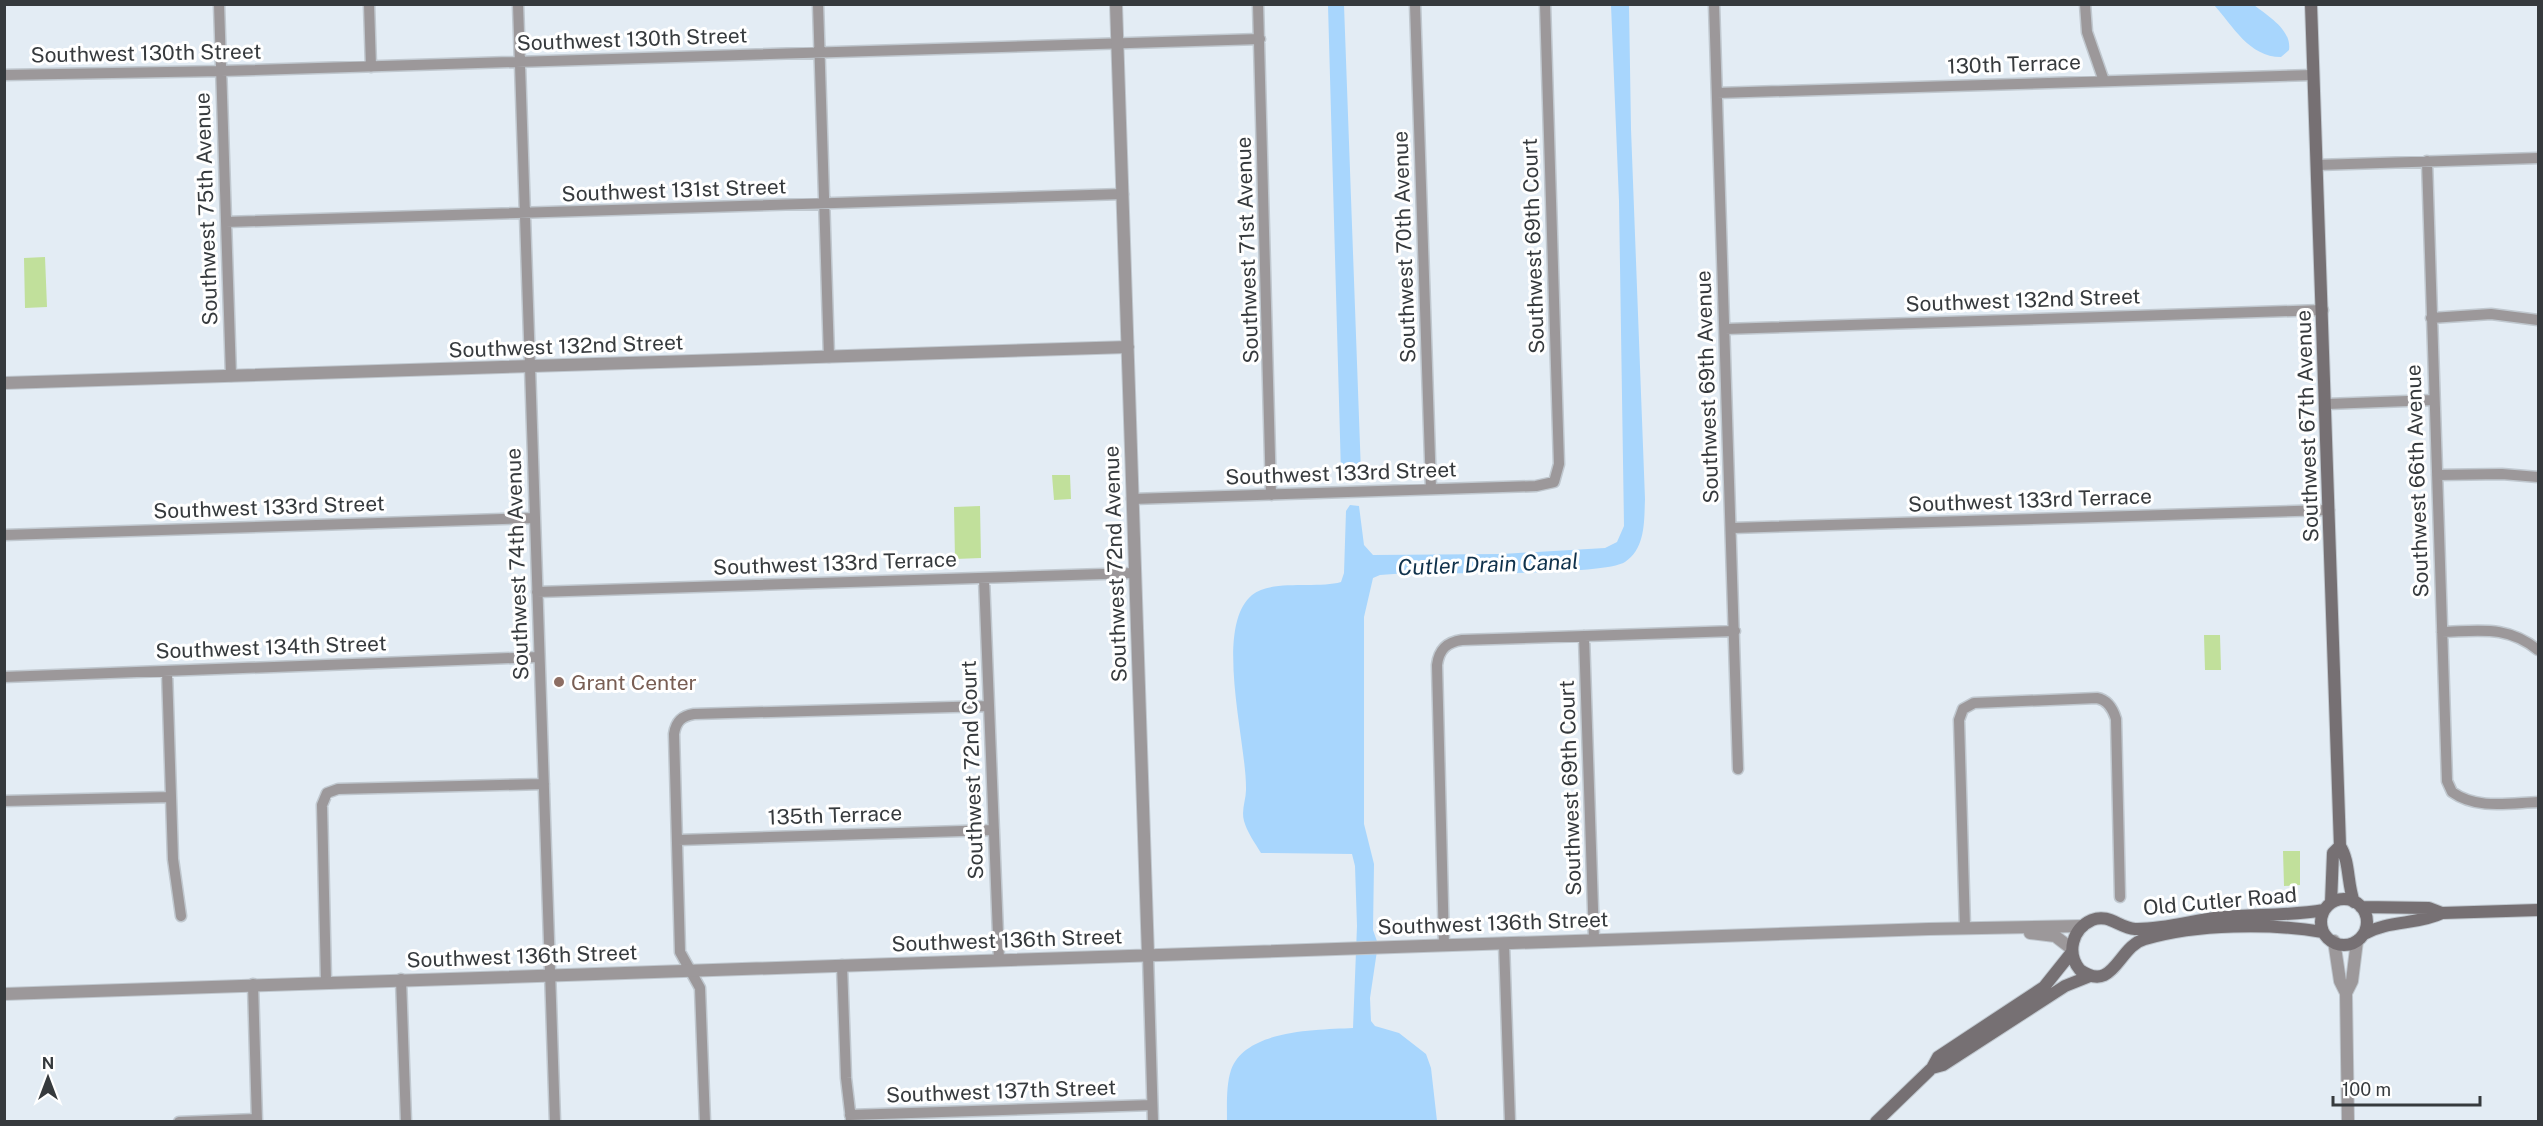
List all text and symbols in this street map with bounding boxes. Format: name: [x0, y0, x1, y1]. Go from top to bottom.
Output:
street label: Southwest 130th Street: [516, 22, 748, 56]
street label: Southwest 130th Street: [30, 38, 262, 68]
street label: 130th Terrace: [1947, 49, 2081, 79]
street label: Southwest 75th Avenue: [189, 92, 223, 326]
street label: Southwest 70th Avenue: [1387, 131, 1421, 363]
street label: Southwest 71st Avenue: [1231, 136, 1263, 364]
street label: Southwest 69th Court: [1517, 138, 1549, 354]
street label: Southwest 131st Street: [561, 174, 787, 206]
street label: Southwest 69th Avenue: [1690, 270, 1724, 504]
street label: Southwest 132nd Street: [1905, 283, 2141, 317]
street label: Southwest 67th Avenue: [2290, 309, 2324, 543]
street label: Southwest 132nd Street: [448, 329, 684, 363]
street label: Southwest 66th Avenue: [2400, 364, 2434, 598]
street label: Southwest 72nd Avenue: [1098, 445, 1132, 683]
street label: Southwest 74th Avenue: [500, 447, 534, 681]
street label: Southwest 133rd Street: [1225, 456, 1457, 490]
street label: Southwest 133rd Terrace: [1908, 483, 2152, 517]
street label: Southwest 133rd Street: [153, 490, 385, 524]
street label: Southwest 133rd Terrace: [713, 546, 957, 580]
water label: Cutler Drain Canal: [1397, 548, 1579, 580]
street label: Southwest 134th Street: [155, 630, 387, 664]
street label: Southwest 72nd Court: [956, 660, 988, 880]
place label: Grant Center: [571, 670, 697, 695]
marker: Grant Center: [552, 675, 566, 689]
street label: Southwest 69th Court: [1554, 680, 1586, 896]
street label: 135th Terrace: [767, 800, 903, 830]
street label: Old Cutler Road: [2142, 882, 2298, 920]
street label: Southwest 136th Street: [1377, 906, 1609, 940]
street label: Southwest 136th Street: [891, 923, 1123, 957]
street label: Southwest 136th Street: [406, 939, 638, 973]
north arrow: [18, 1048, 78, 1108]
text: N: [42, 1054, 54, 1073]
scale bar: [2333, 1069, 2480, 1107]
street label: Southwest 137th Street: [885, 1074, 1117, 1108]
text: 100 m: [2342, 1079, 2391, 1100]

